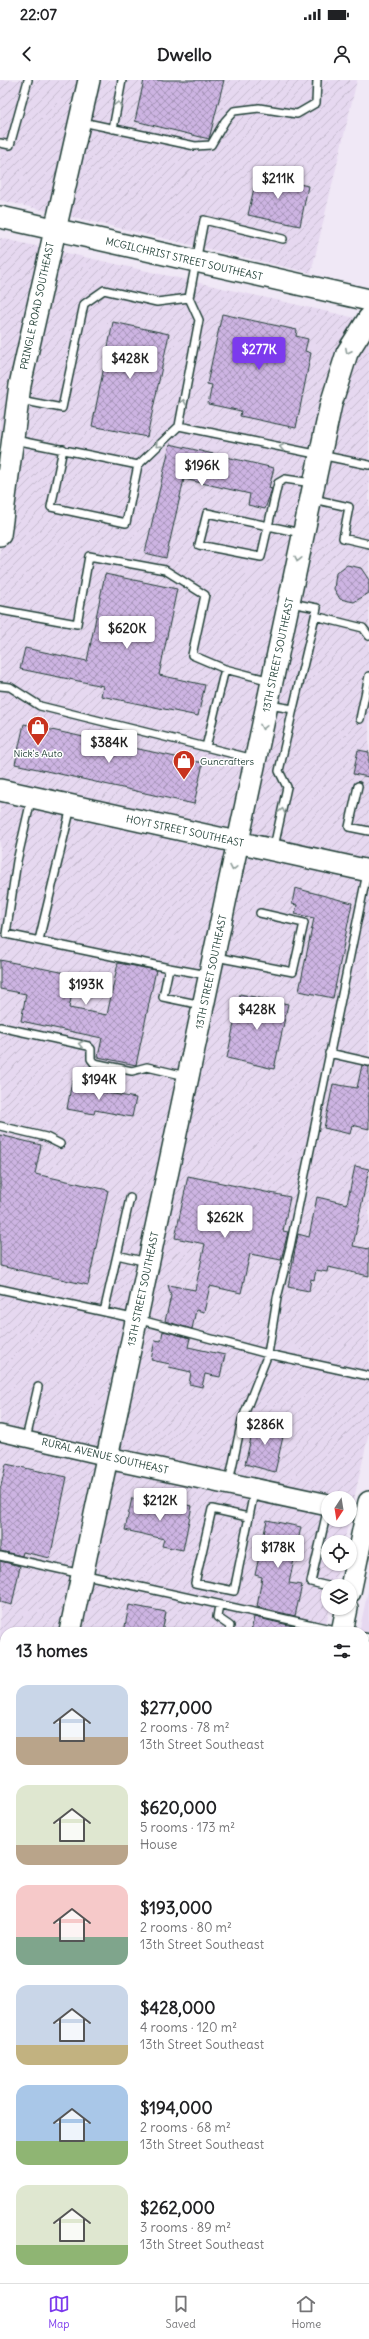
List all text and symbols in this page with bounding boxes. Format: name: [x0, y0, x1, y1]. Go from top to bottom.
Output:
text: 22:07: [20, 5, 57, 24]
icon: back: [16, 43, 38, 65]
text: Dwello: [157, 43, 212, 66]
icon: person: [331, 43, 353, 65]
one-way arrow: [113, 101, 121, 108]
pin: $211K: [250, 166, 306, 200]
text: $211K: [262, 170, 294, 187]
street label: MCGILCHRIST STREET SOUTHEAST: [104, 235, 264, 283]
street label: PRINGLE ROAD SOUTHEAST: [17, 241, 57, 371]
pin: $277K: [231, 337, 287, 371]
text: $277K: [241, 341, 277, 358]
pin: $428K: [102, 346, 158, 380]
one-way arrow: [346, 347, 353, 355]
text: $428K: [111, 350, 149, 367]
one-way arrow: [179, 399, 187, 405]
one-way arrow: [155, 441, 163, 448]
one-way arrow: [279, 443, 285, 452]
pin: $196K: [174, 453, 230, 487]
text: $196K: [184, 457, 220, 474]
one-way arrow: [295, 556, 303, 562]
street label: 13TH STREET SOUTHEAST: [260, 597, 296, 713]
pin: $620K: [99, 616, 155, 650]
text: $620K: [108, 620, 146, 637]
shop icon: Nick's Auto: [25, 714, 51, 747]
one-way arrow: [259, 724, 267, 730]
pin: $384K: [81, 730, 137, 764]
text: $384K: [90, 734, 128, 751]
place label: Nick's Auto: [13, 747, 63, 760]
shop icon: Guncrafters: [171, 748, 197, 781]
place label: Guncrafters: [200, 755, 255, 768]
one-way arrow: [277, 808, 285, 815]
street label: HOYT STREET SOUTHEAST: [125, 812, 245, 850]
one-way arrow: [229, 865, 237, 871]
street label: 13TH STREET SOUTHEAST: [193, 914, 229, 1030]
pin: $193K: [58, 972, 114, 1006]
text: $193K: [68, 976, 104, 993]
pin: $428K: [229, 997, 285, 1031]
text: $428K: [238, 1001, 276, 1018]
one-way arrow: [77, 1041, 84, 1049]
pin: $194K: [71, 1067, 127, 1101]
text: $194K: [81, 1071, 117, 1088]
pin: $262K: [197, 1205, 253, 1239]
text: $262K: [207, 1209, 244, 1226]
street label: 13TH STREET SOUTHEAST: [125, 1231, 161, 1347]
pin: $286K: [237, 1412, 293, 1446]
text: $286K: [246, 1416, 284, 1433]
street label: RURAL AVENUE SOUTHEAST: [40, 1435, 170, 1477]
pin: $212K: [132, 1488, 188, 1522]
north arrow: [321, 1491, 357, 1527]
map controls: [321, 1491, 357, 1615]
text: $212K: [143, 1492, 177, 1509]
pin: $178K: [250, 1535, 306, 1569]
button: locate: [321, 1535, 357, 1571]
text: $178K: [261, 1539, 295, 1556]
button: layers: [321, 1579, 357, 1615]
text: 13 homes: [16, 1640, 88, 1662]
icon: filters: [331, 1640, 353, 1662]
text: $277,000: [140, 1697, 213, 1719]
icon: home: [48, 1701, 96, 1749]
text: 2 rooms · 78 m²: [140, 1719, 230, 1736]
text: 13th Street Southeast: [140, 1736, 264, 1753]
text: $620,000: [140, 1797, 217, 1819]
icon: home: [48, 1801, 96, 1849]
text: 5 rooms · 173 m²: [140, 1819, 235, 1836]
text: House: [140, 1836, 177, 1853]
text: $193,000: [140, 1897, 212, 1919]
icon: home: [48, 1901, 96, 1949]
text: 2 rooms · 80 m²: [140, 1919, 232, 1936]
text: 13th Street Southeast: [140, 1936, 264, 1953]
text: $428,000: [140, 1997, 215, 2019]
icon: home: [48, 2001, 96, 2049]
text: 4 rooms · 120 m²: [140, 2019, 237, 2036]
text: 13th Street Southeast: [140, 2036, 264, 2053]
text: $194,000: [140, 2097, 213, 2119]
icon: home: [48, 2101, 96, 2149]
text: 2 rooms · 68 m²: [140, 2119, 231, 2136]
text: 13th Street Southeast: [140, 2136, 264, 2153]
text: $262,000: [140, 2197, 215, 2219]
icon: home: [48, 2201, 96, 2249]
text: 3 rooms · 89 m²: [140, 2219, 231, 2236]
text: 13th Street Southeast: [140, 2236, 264, 2253]
tab: Map: [48, 2293, 70, 2331]
tab: Saved: [166, 2293, 196, 2331]
tab: Home: [291, 2293, 321, 2331]

